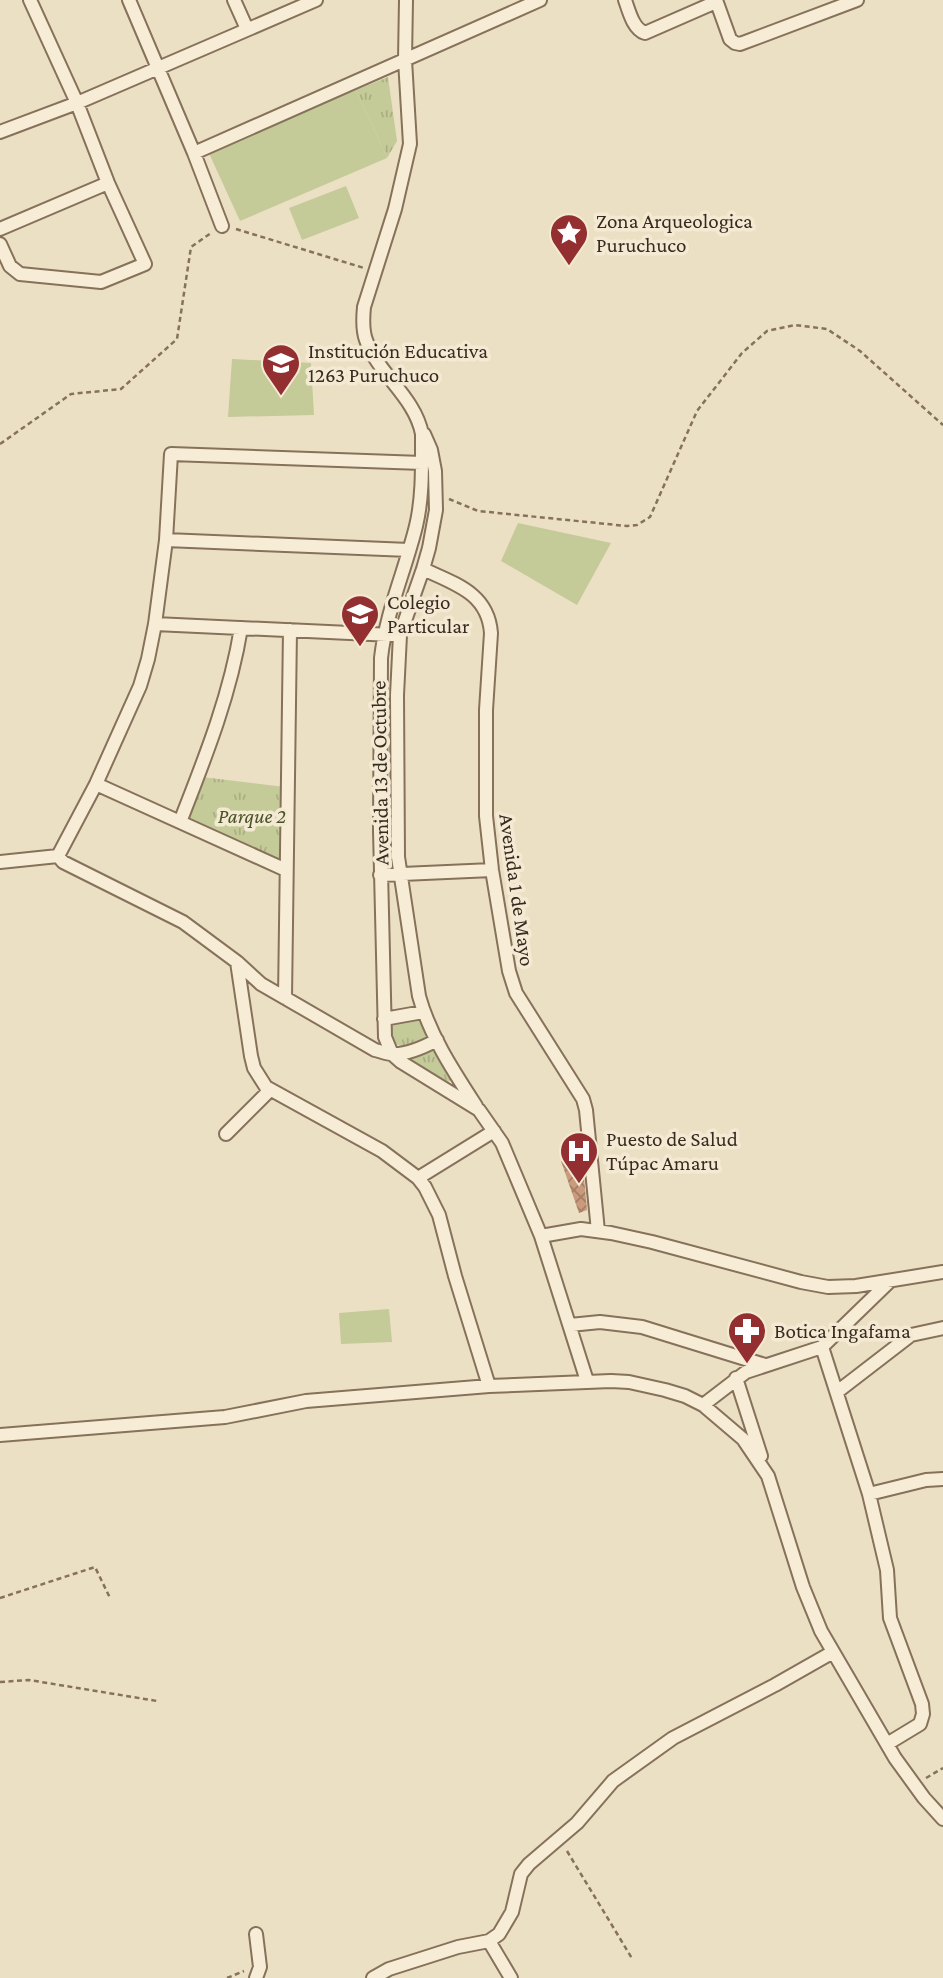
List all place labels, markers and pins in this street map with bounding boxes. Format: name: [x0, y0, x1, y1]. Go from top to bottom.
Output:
place label: Zona Arqueologica Puruchuco: [596, 209, 753, 257]
place icon: Zona Arqueologica Puruchuco: [548, 212, 590, 267]
place label: Institución Educativa 1263 Puruchuco: [308, 339, 488, 387]
school or university icon: Institución Educativa 1263 Puruchuco: [260, 342, 302, 397]
place label: Colegio Particular: [387, 590, 470, 638]
school or university icon: Colegio Particular: [339, 593, 381, 648]
place label: Puesto de Salud Túpac Amaru: [606, 1127, 738, 1175]
hospital icon: Puesto de Salud Túpac Amaru: [558, 1130, 600, 1185]
pharmacy icon: Botica Ingafama: [726, 1310, 768, 1365]
place label: Botica Ingafama: [774, 1319, 911, 1343]

